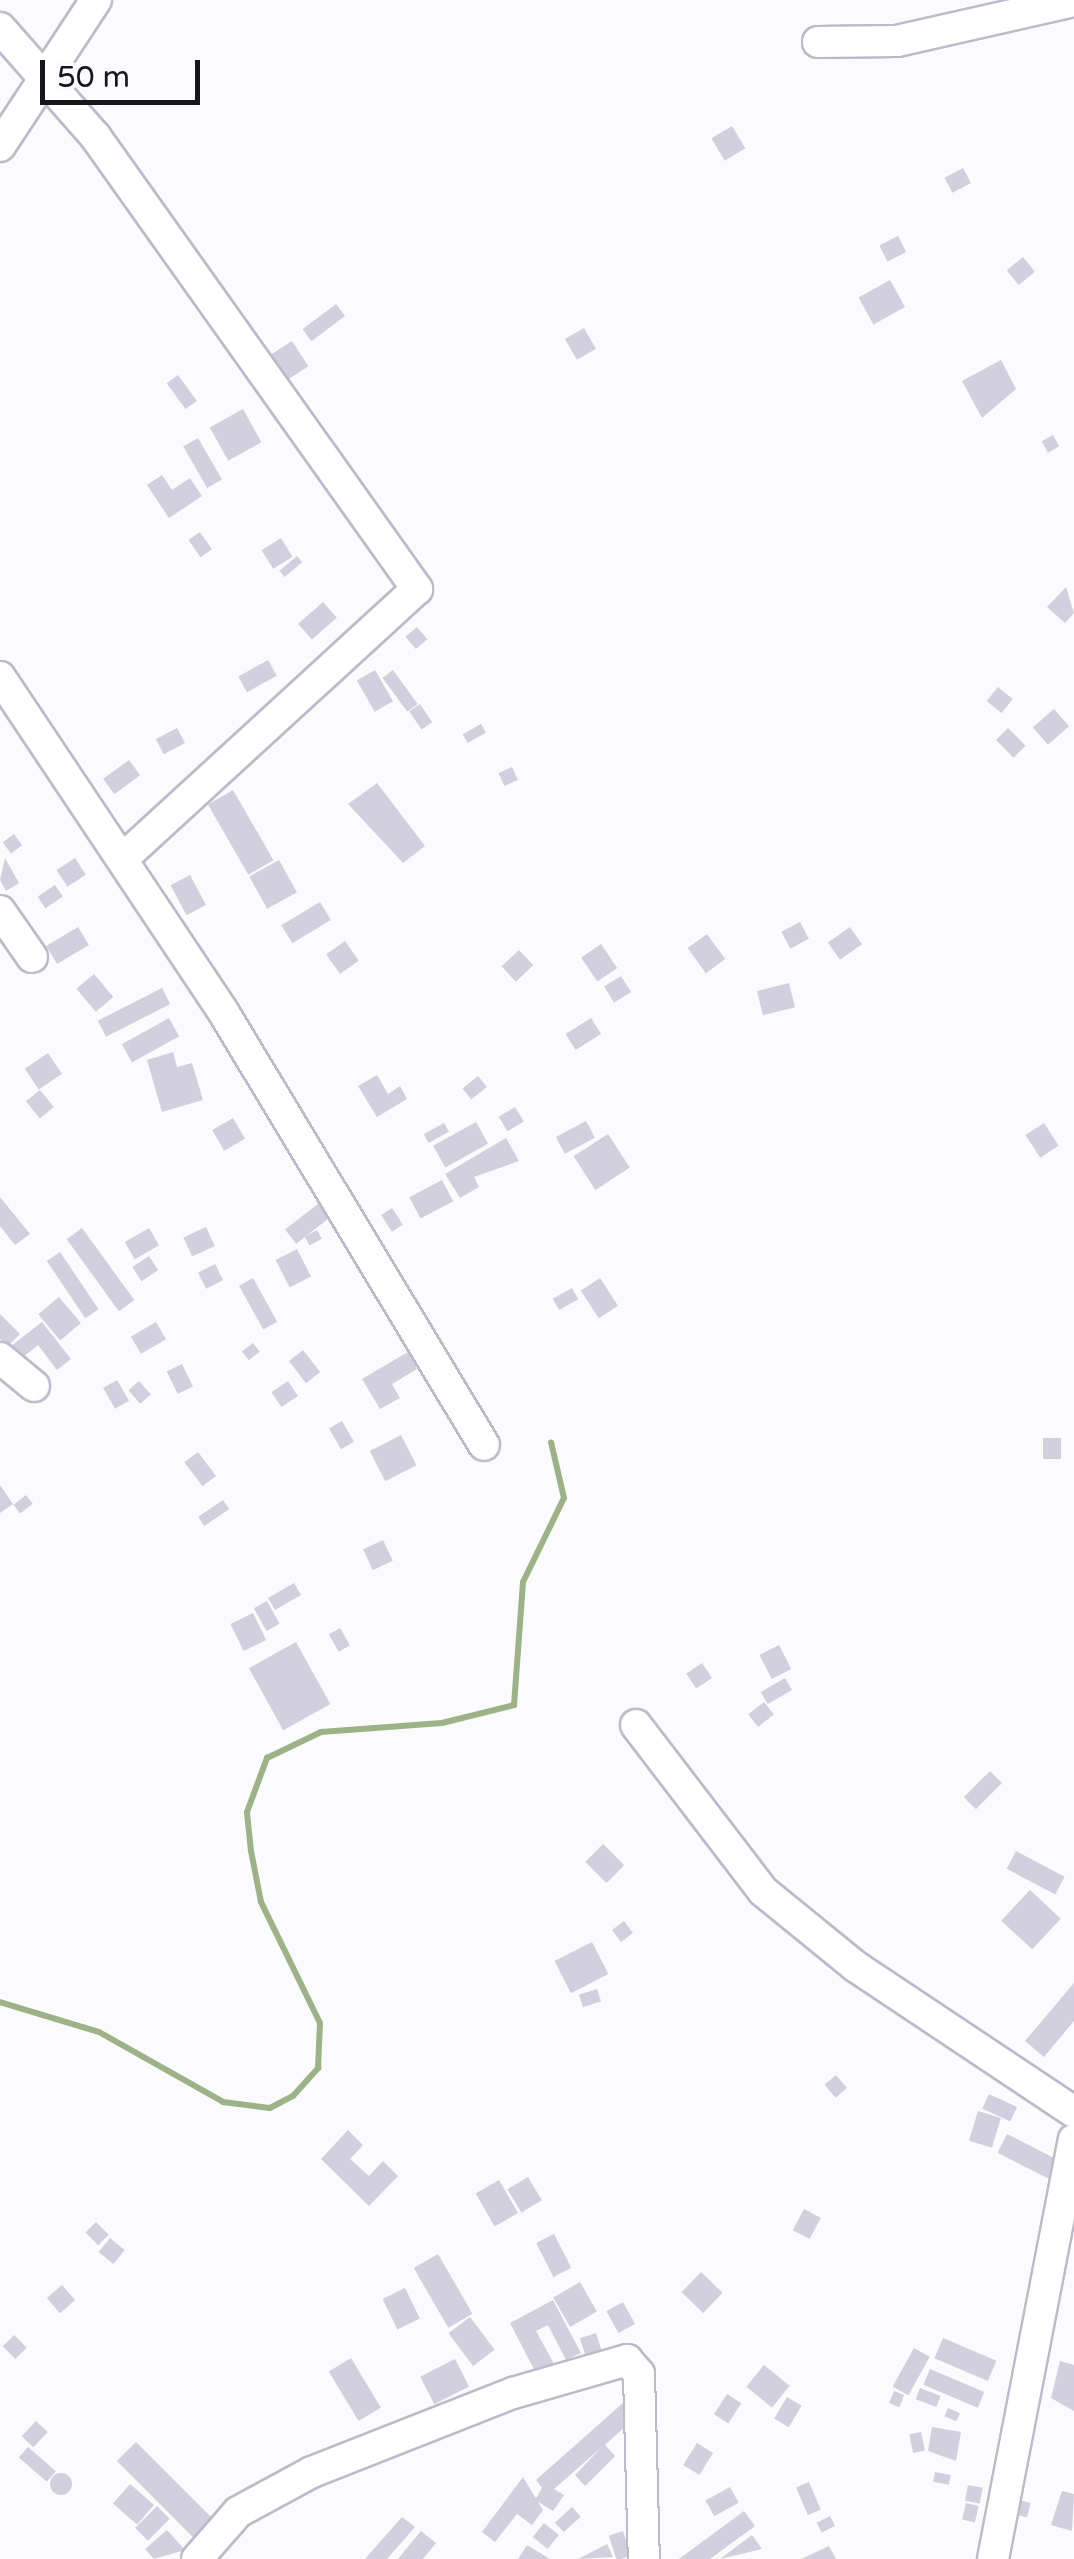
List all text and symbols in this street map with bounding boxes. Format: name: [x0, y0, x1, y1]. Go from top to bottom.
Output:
scale bar: [45, 40, 205, 102]
text: 50 m: [57, 59, 130, 96]

